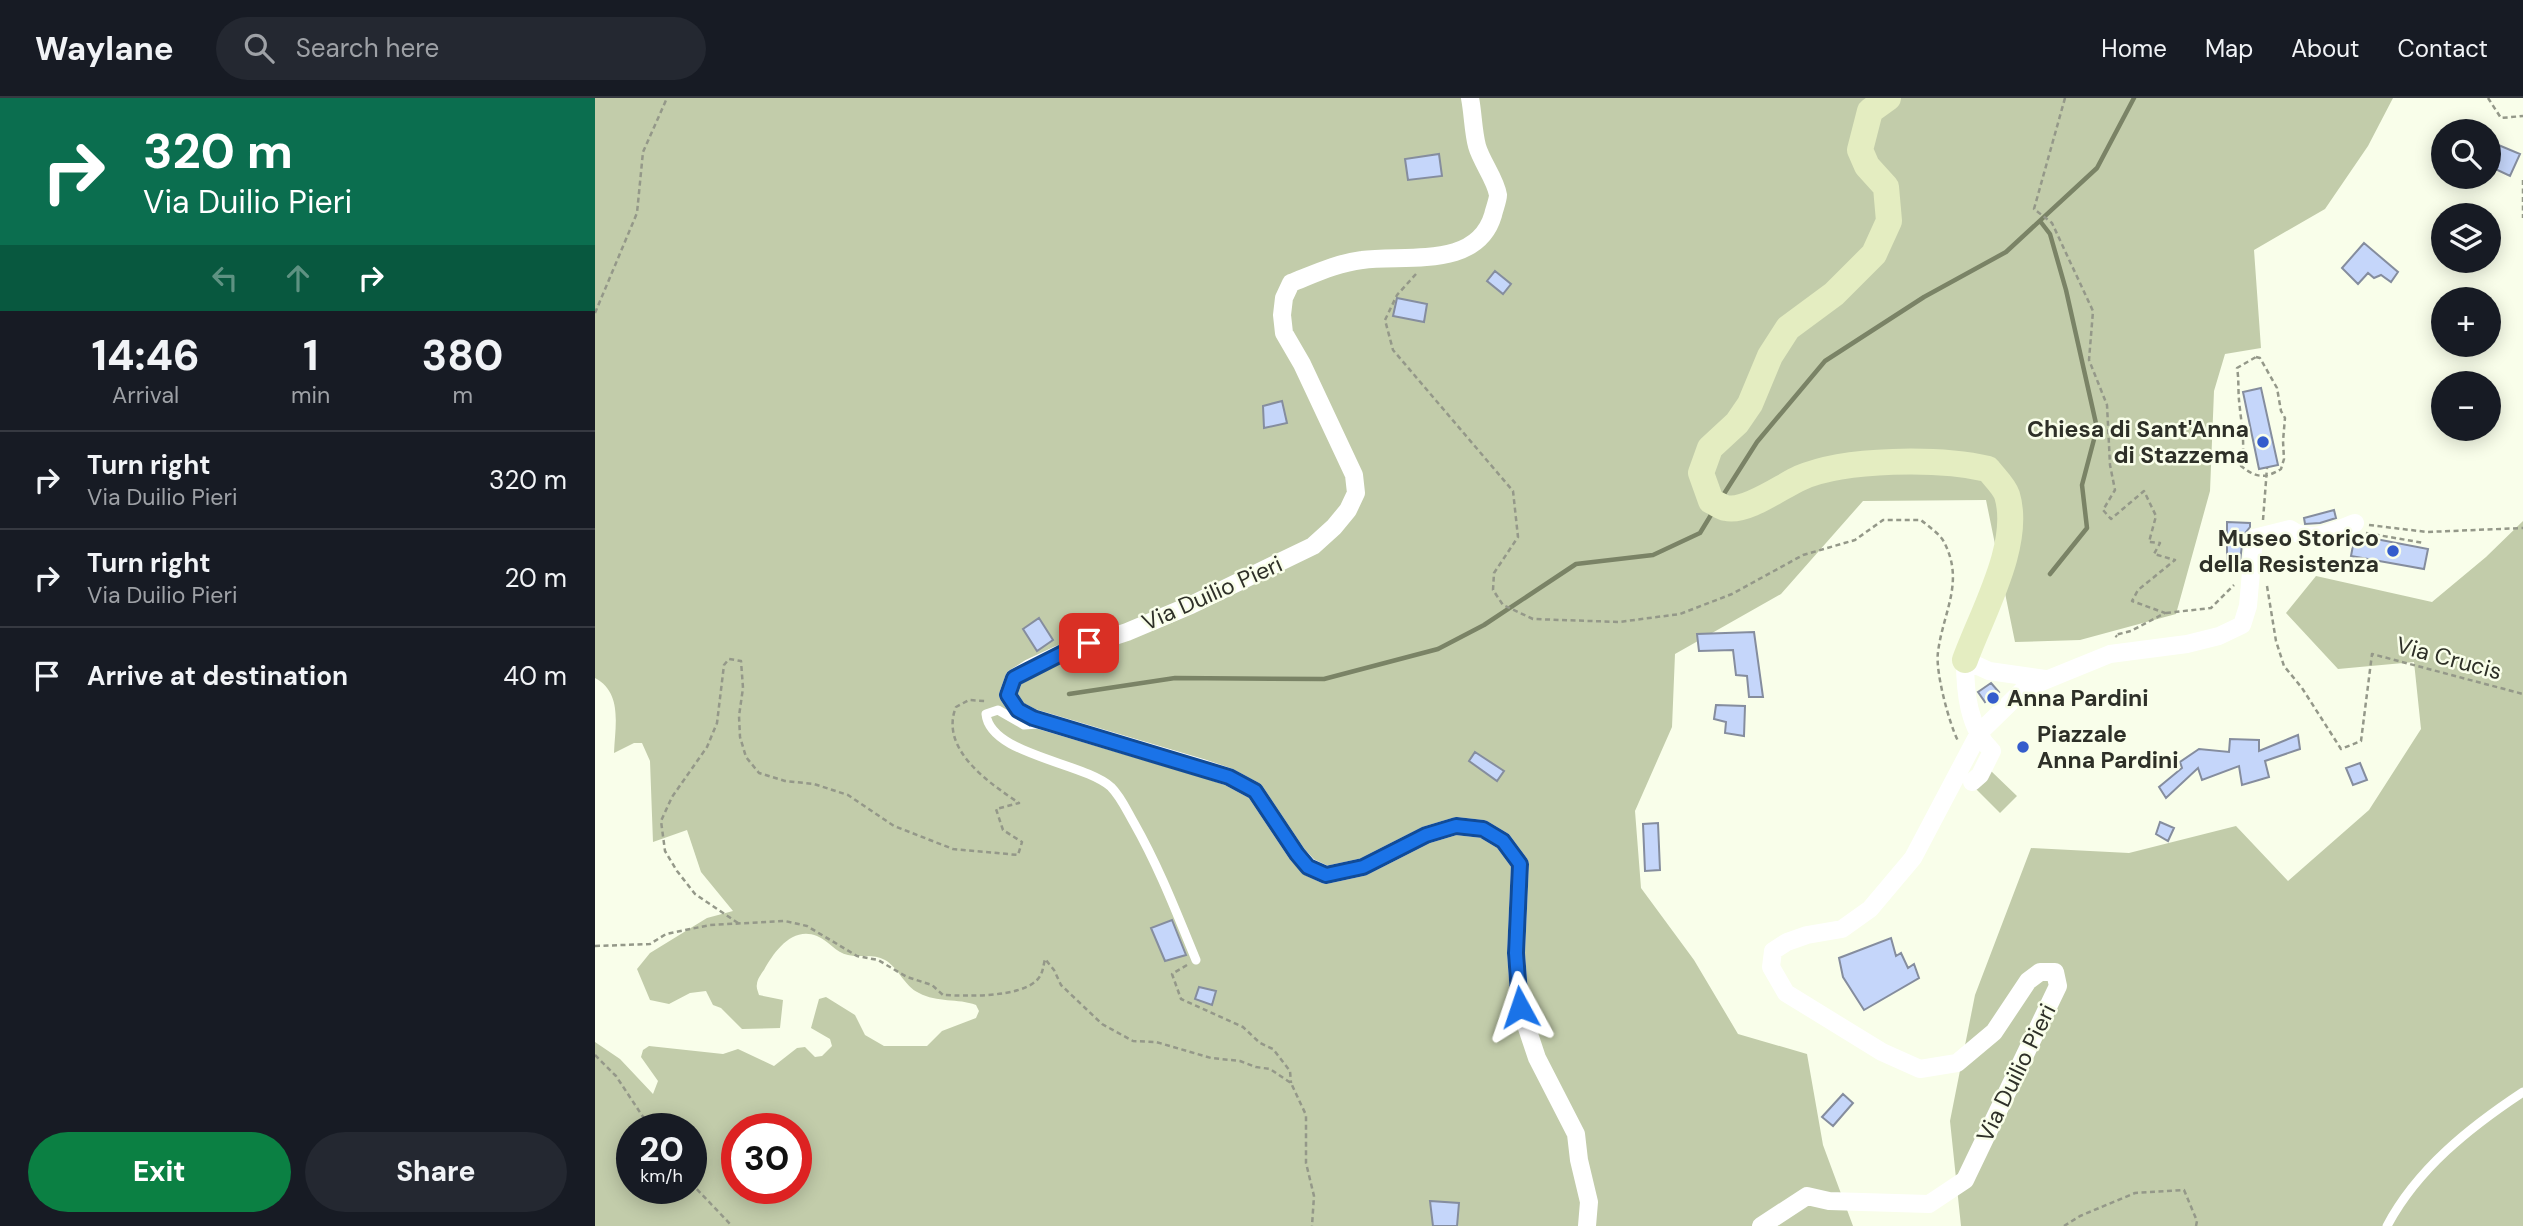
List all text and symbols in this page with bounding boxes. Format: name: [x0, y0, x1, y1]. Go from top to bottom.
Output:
search box: [216, 17, 706, 80]
text: Waylane: [35, 27, 174, 70]
icon: search: [240, 29, 278, 67]
text: Search here: [296, 31, 439, 65]
text: Home: [2101, 33, 2167, 64]
text: Map: [2205, 33, 2253, 64]
text: About: [2291, 33, 2360, 64]
text: Contact: [2398, 33, 2488, 64]
text: 320 m: [143, 119, 293, 183]
map controls: [2431, 119, 2501, 441]
button: search: [2431, 119, 2501, 189]
icon: right: [28, 126, 119, 217]
text: Via Duilio Pieri: [143, 181, 352, 223]
button: layers: [2431, 203, 2501, 273]
icon: left: [206, 259, 244, 297]
icon: ahead: [279, 259, 317, 297]
icon: right: [352, 259, 390, 297]
button: +: [2431, 287, 2501, 357]
text: 14:46: [91, 328, 200, 383]
text: 1: [303, 328, 318, 383]
text: 380: [422, 328, 503, 383]
button: −: [2431, 371, 2501, 441]
text: Arrival: [112, 380, 179, 410]
text: min: [291, 380, 330, 410]
text: m: [452, 380, 473, 410]
place label: Chiesa di Sant'Anna di Stazzema: [2027, 414, 2249, 470]
marker: Chiesa di Sant'Anna di Stazzema: [2255, 434, 2271, 450]
text: Turn right: [87, 448, 211, 482]
icon: right: [28, 461, 66, 499]
text: 320 m: [489, 463, 567, 497]
text: Via Duilio Pieri: [87, 482, 237, 512]
place label: Museo Storico della Resistenza: [2198, 523, 2379, 579]
marker: Museo Storico della Resistenza: [2385, 543, 2401, 559]
text: Turn right: [87, 546, 211, 580]
street label: Via Duilio Pieri: [1137, 549, 1287, 637]
icon: right: [28, 559, 66, 597]
text: 20 m: [504, 561, 567, 595]
text: Via Duilio Pieri: [87, 580, 237, 610]
pin: [1059, 613, 1119, 673]
icon: arrive: [1070, 624, 1108, 662]
street label: Via Crucis: [2393, 630, 2505, 686]
icon: arrive: [28, 657, 66, 695]
text: Arrive at destination: [87, 659, 348, 693]
text: 40 m: [503, 659, 567, 693]
place label: Anna Pardini: [2007, 683, 2149, 713]
marker: Anna Pardini: [1985, 690, 2001, 706]
place label: Piazzale Anna Pardini: [2037, 719, 2179, 775]
marker: Piazzale Anna Pardini: [2015, 739, 2031, 755]
position arrow: [1483, 970, 1557, 1044]
street label: Via Duilio Pieri: [1970, 999, 2062, 1147]
speed limit sign: 30: [721, 1113, 812, 1204]
text: 20: [639, 1126, 684, 1172]
button: Exit: [28, 1132, 291, 1212]
button: Share: [305, 1132, 567, 1212]
text: km/h: [640, 1164, 683, 1188]

